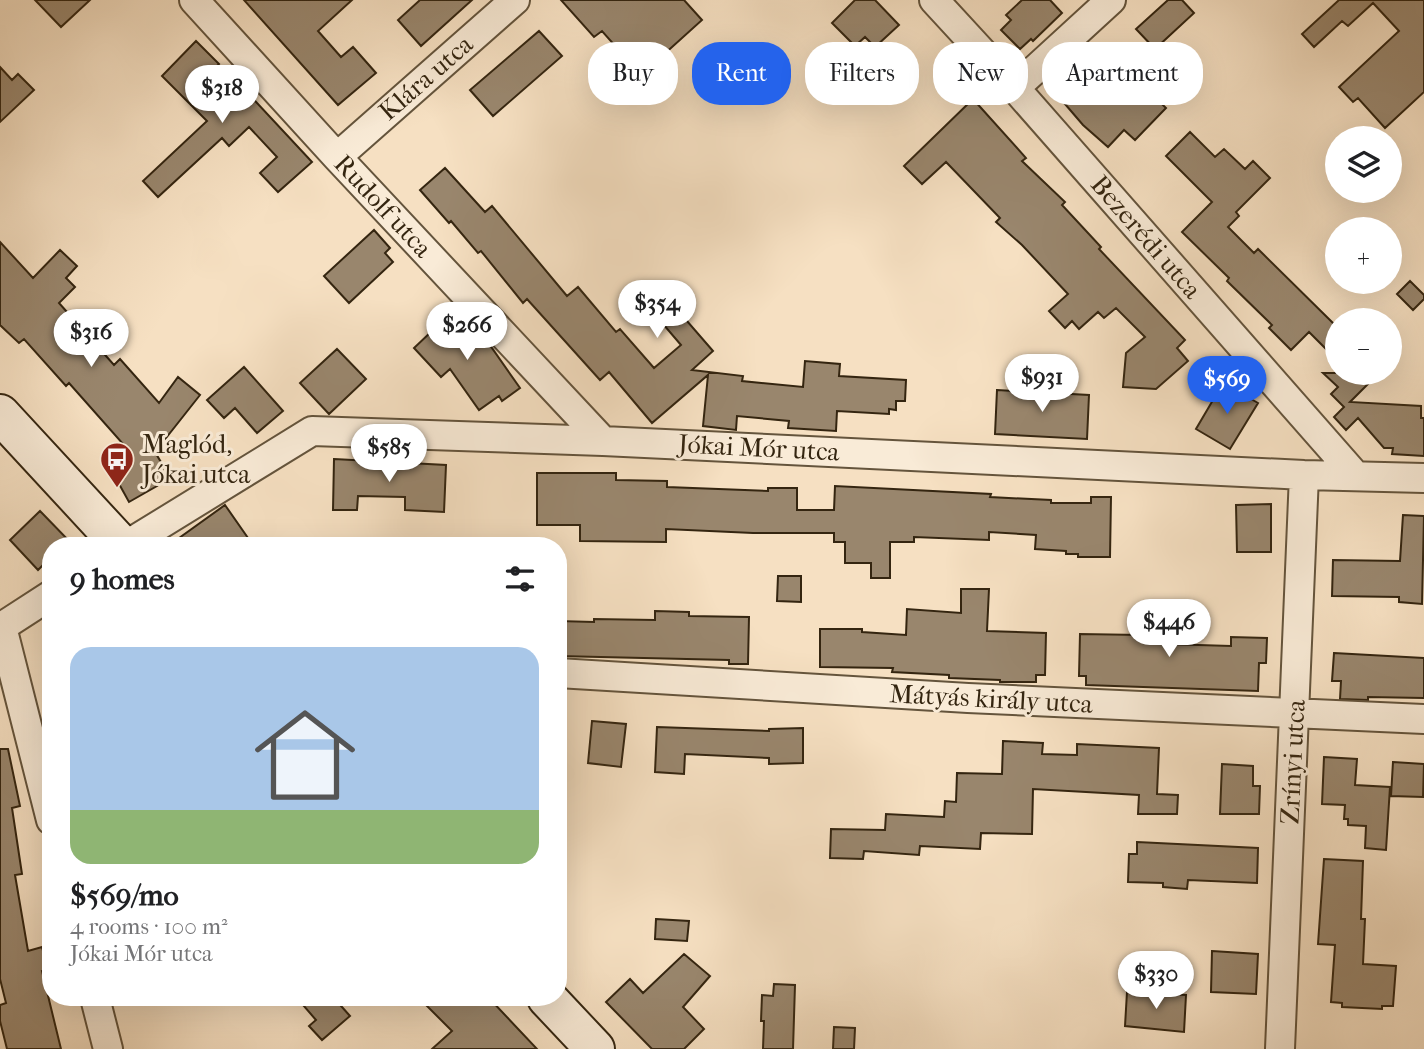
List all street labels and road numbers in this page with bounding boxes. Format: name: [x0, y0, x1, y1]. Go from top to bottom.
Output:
street label: Klára utca: [373, 28, 480, 127]
street label: Rudolf utca: [328, 148, 439, 264]
street label: Bezerédi utca: [1084, 169, 1208, 306]
street label: Jókai Mór utca: [676, 428, 841, 468]
street label: Mátyás király utca: [889, 678, 1094, 720]
street label: Zrínyi utca: [1274, 698, 1312, 825]

